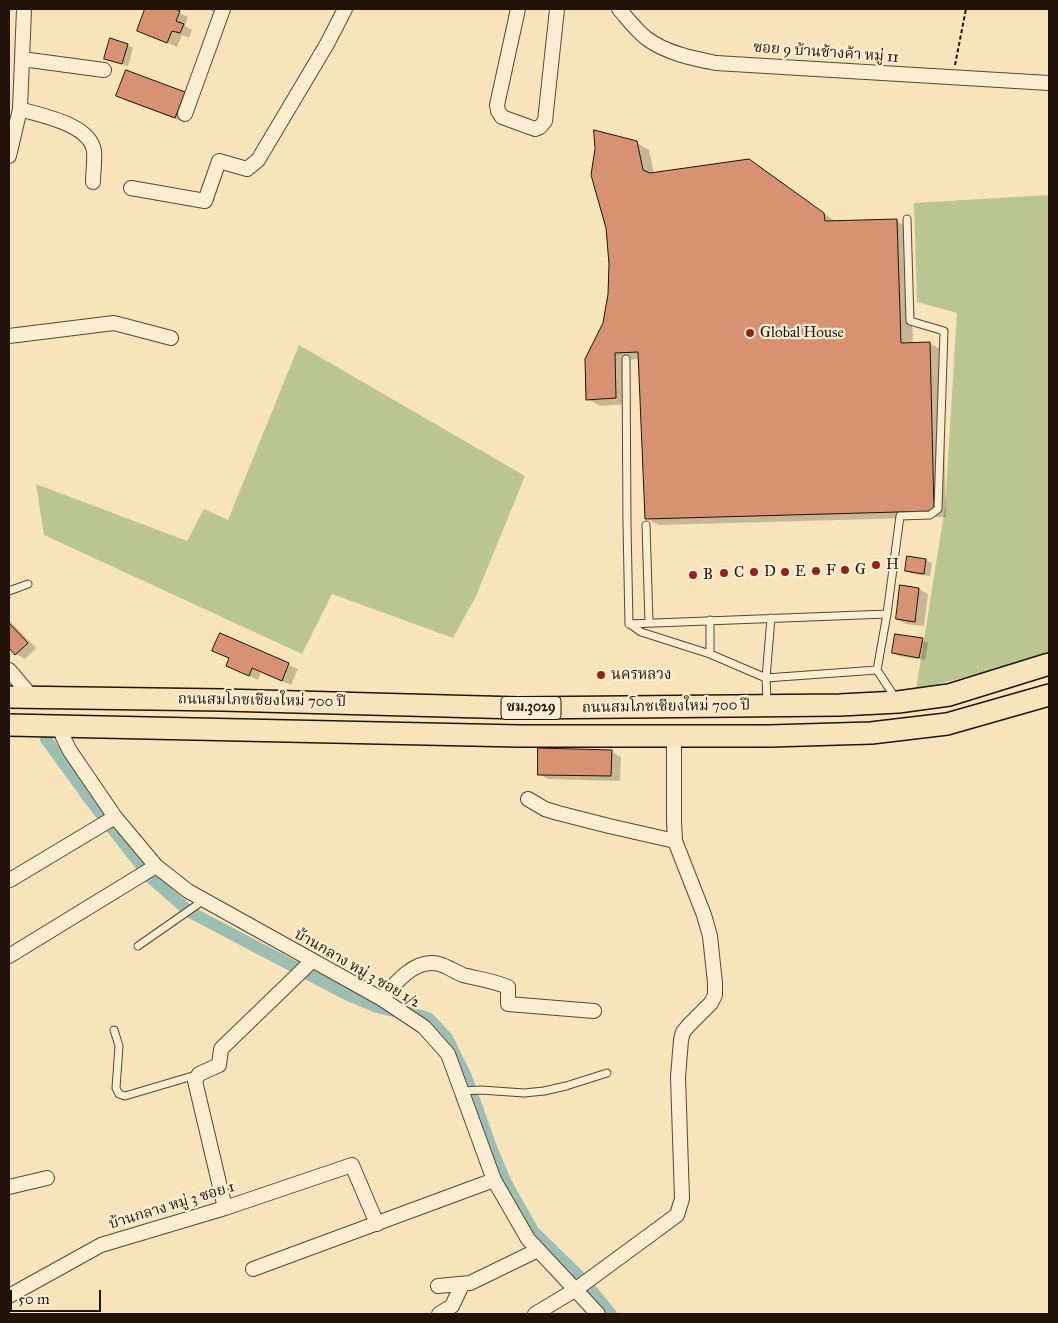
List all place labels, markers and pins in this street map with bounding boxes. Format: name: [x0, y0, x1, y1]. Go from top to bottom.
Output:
place label: Global House: [760, 324, 844, 342]
marker: Global House: [744, 327, 756, 339]
place label: H: [886, 556, 899, 574]
marker: H: [870, 559, 882, 571]
place label: G: [855, 561, 866, 579]
place label: F: [826, 562, 836, 580]
place label: D: [764, 563, 776, 581]
place label: E: [795, 563, 806, 581]
place label: C: [734, 564, 744, 582]
marker: G: [839, 564, 851, 576]
marker: F: [810, 565, 822, 577]
place label: B: [703, 566, 713, 584]
marker: D: [748, 566, 760, 578]
marker: E: [779, 566, 791, 578]
marker: C: [718, 567, 730, 579]
marker: B: [687, 569, 699, 581]
place label: นครหลวง: [611, 666, 672, 684]
marker: นครหลวง: [595, 669, 607, 681]

